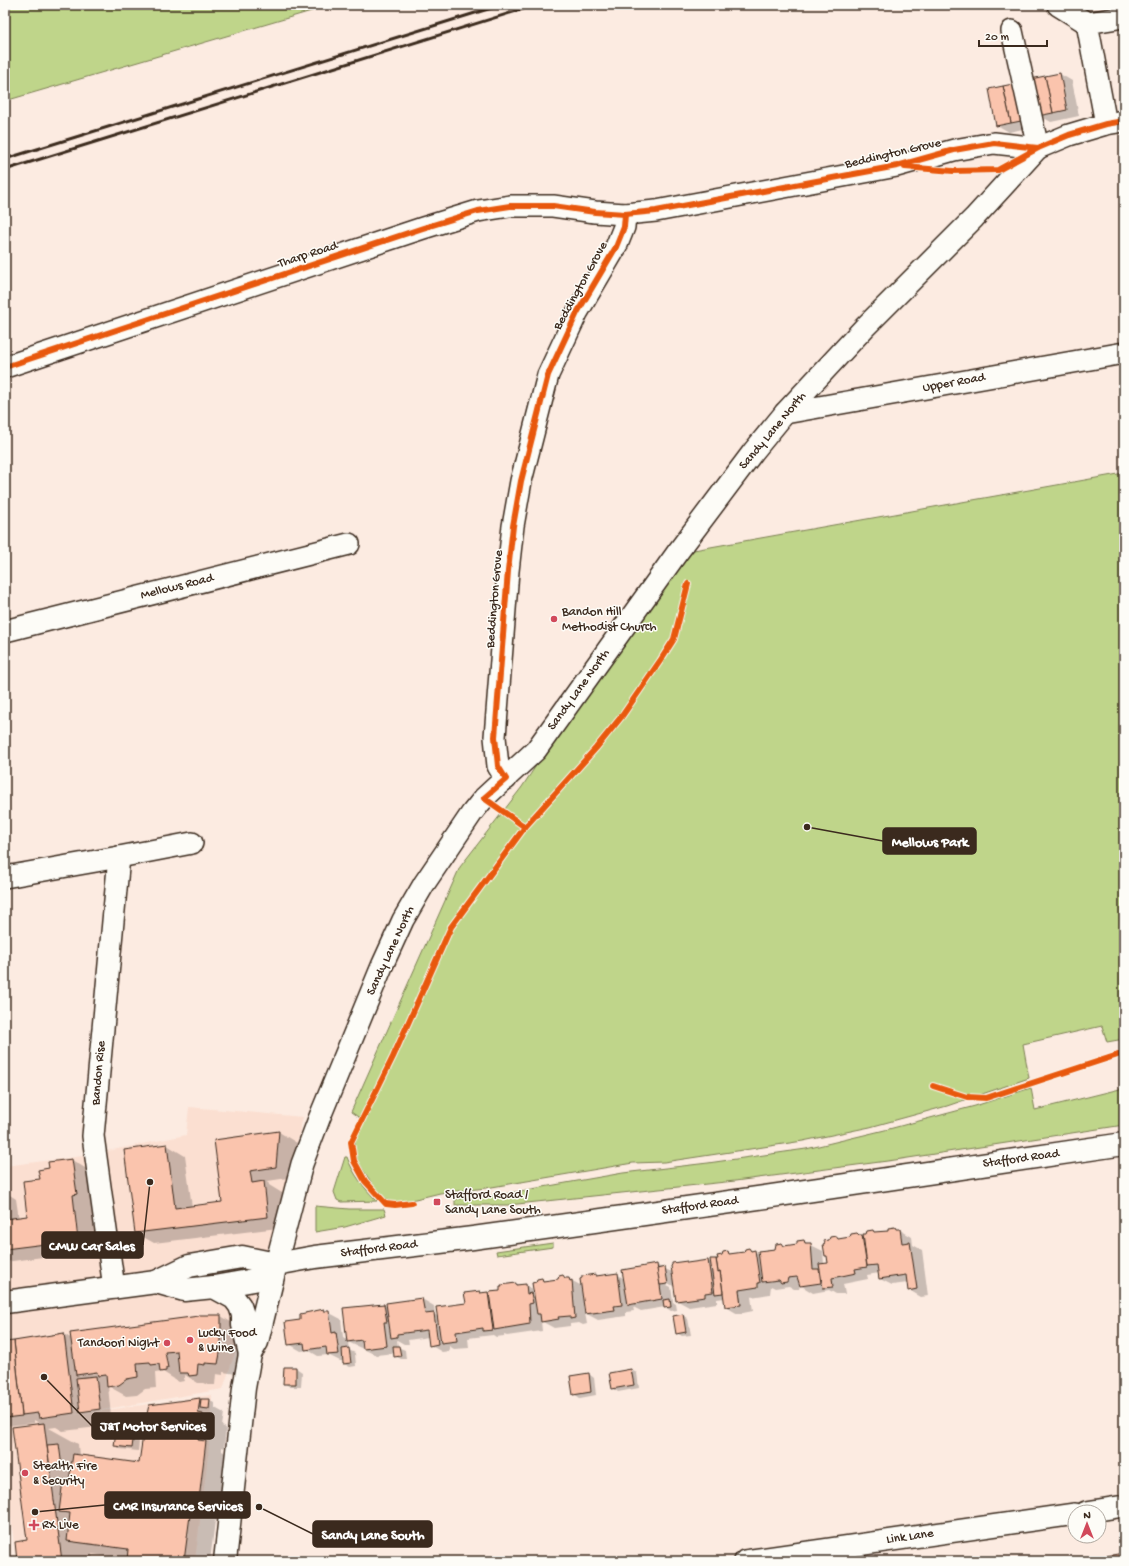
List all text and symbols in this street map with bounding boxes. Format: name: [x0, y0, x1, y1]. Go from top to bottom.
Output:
scale bar: [979, 22, 1047, 48]
text: 20 m: [985, 31, 1010, 45]
street label: Beddington Grove: [842, 136, 943, 173]
street label: Tharp Road: [275, 238, 341, 272]
street label: Beddington Grove: [550, 239, 612, 333]
street label: Upper Road: [922, 370, 988, 396]
street label: Sandy Lane North: [736, 389, 810, 473]
street label: Beddington Grove: [483, 549, 507, 650]
street label: Mellows Road: [139, 570, 216, 603]
place label: Bandon Hill Methodist Church: [561, 605, 657, 635]
marker: Bandon Hill Methodist Church: [549, 614, 559, 624]
street label: Sandy Lane North: [545, 647, 613, 733]
callout: Mellows Park: [883, 828, 976, 854]
text: Mellows Park: [892, 835, 970, 852]
street label: Sandy Lane North: [364, 904, 418, 998]
street label: Bandon Rise: [89, 1040, 109, 1107]
street label: Stafford Road: [982, 1146, 1062, 1172]
place label: Stafford Road / Sandy Lane South: [445, 1188, 541, 1218]
street label: Stafford Road: [661, 1193, 741, 1219]
marker: Stafford Road / Sandy Lane South: [432, 1197, 442, 1207]
callout: CMW Car Sales: [42, 1232, 143, 1258]
street label: Stafford Road: [340, 1237, 419, 1261]
text: CMW Car Sales: [48, 1239, 136, 1256]
place label: Lucky Food & Wine: [198, 1326, 258, 1356]
marker: Lucky Food & Wine: [185, 1335, 195, 1345]
place label: Tandoori Night: [77, 1336, 161, 1351]
marker: Tandoori Night: [162, 1338, 172, 1348]
callout: J&T Motor Services: [92, 1413, 214, 1439]
text: J&T Motor Services: [99, 1419, 207, 1436]
place label: Stealth Fire & Security: [33, 1459, 98, 1489]
marker: Stealth Fire & Security: [20, 1468, 30, 1478]
callout: CMR Insurance Services: [105, 1492, 250, 1518]
text: CMR Insurance Services: [112, 1499, 244, 1516]
north arrow: [1067, 1504, 1107, 1544]
text: N: [1083, 1510, 1091, 1522]
place label: RX Live: [42, 1518, 79, 1533]
marker: RX Live: [29, 1520, 39, 1530]
callout: Sandy Lane South: [313, 1521, 432, 1547]
street label: Link Lane: [885, 1526, 935, 1548]
text: Sandy Lane South: [322, 1528, 425, 1545]

